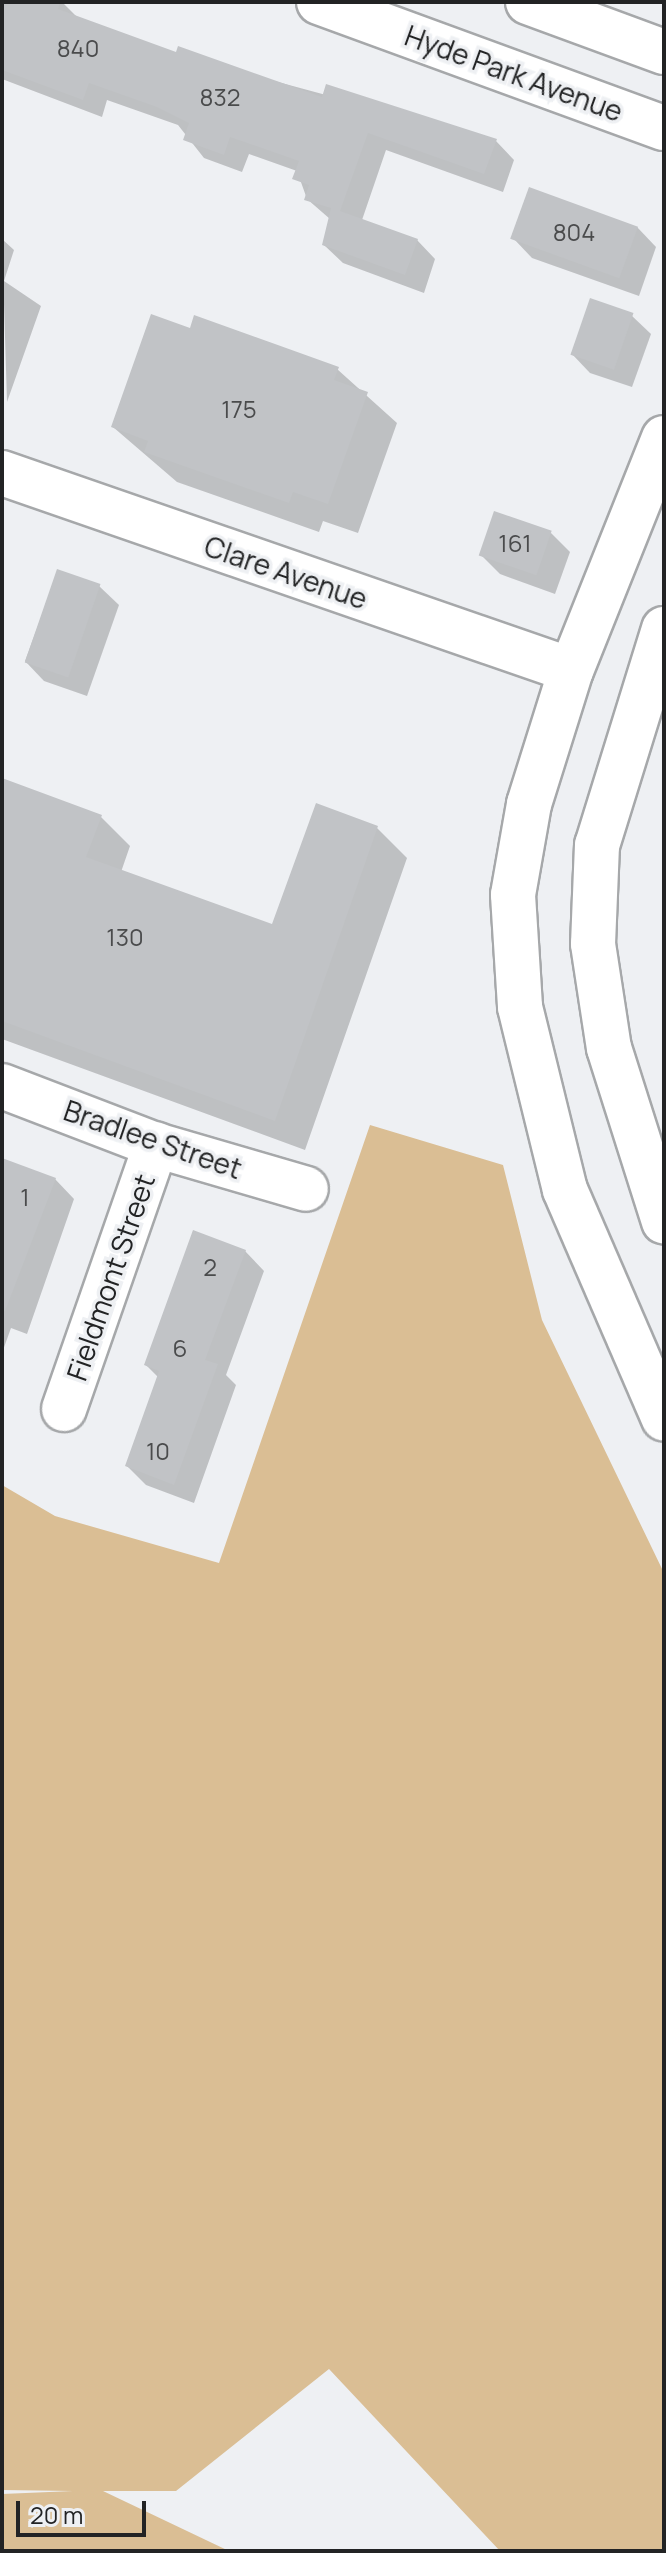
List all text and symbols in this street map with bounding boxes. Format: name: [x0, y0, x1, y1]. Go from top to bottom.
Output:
street label: Hyde Park Avenue: [401, 18, 627, 128]
house number: 840: [57, 34, 99, 62]
house number: 832: [200, 83, 240, 111]
house number: 804: [553, 218, 595, 246]
house number: 175: [221, 395, 257, 423]
street label: Clare Avenue: [200, 528, 372, 616]
house number: 161: [498, 529, 532, 557]
house number: 130: [106, 923, 144, 951]
street label: Bradlee Street: [60, 1093, 246, 1185]
street label: Fieldmont Street: [59, 1169, 161, 1385]
house number: 1: [20, 1183, 30, 1211]
house number: 2: [203, 1253, 217, 1281]
house number: 6: [173, 1334, 187, 1362]
house number: 10: [146, 1437, 170, 1465]
scale bar: [20, 2485, 150, 2535]
text: 20 m: [30, 2498, 83, 2531]

